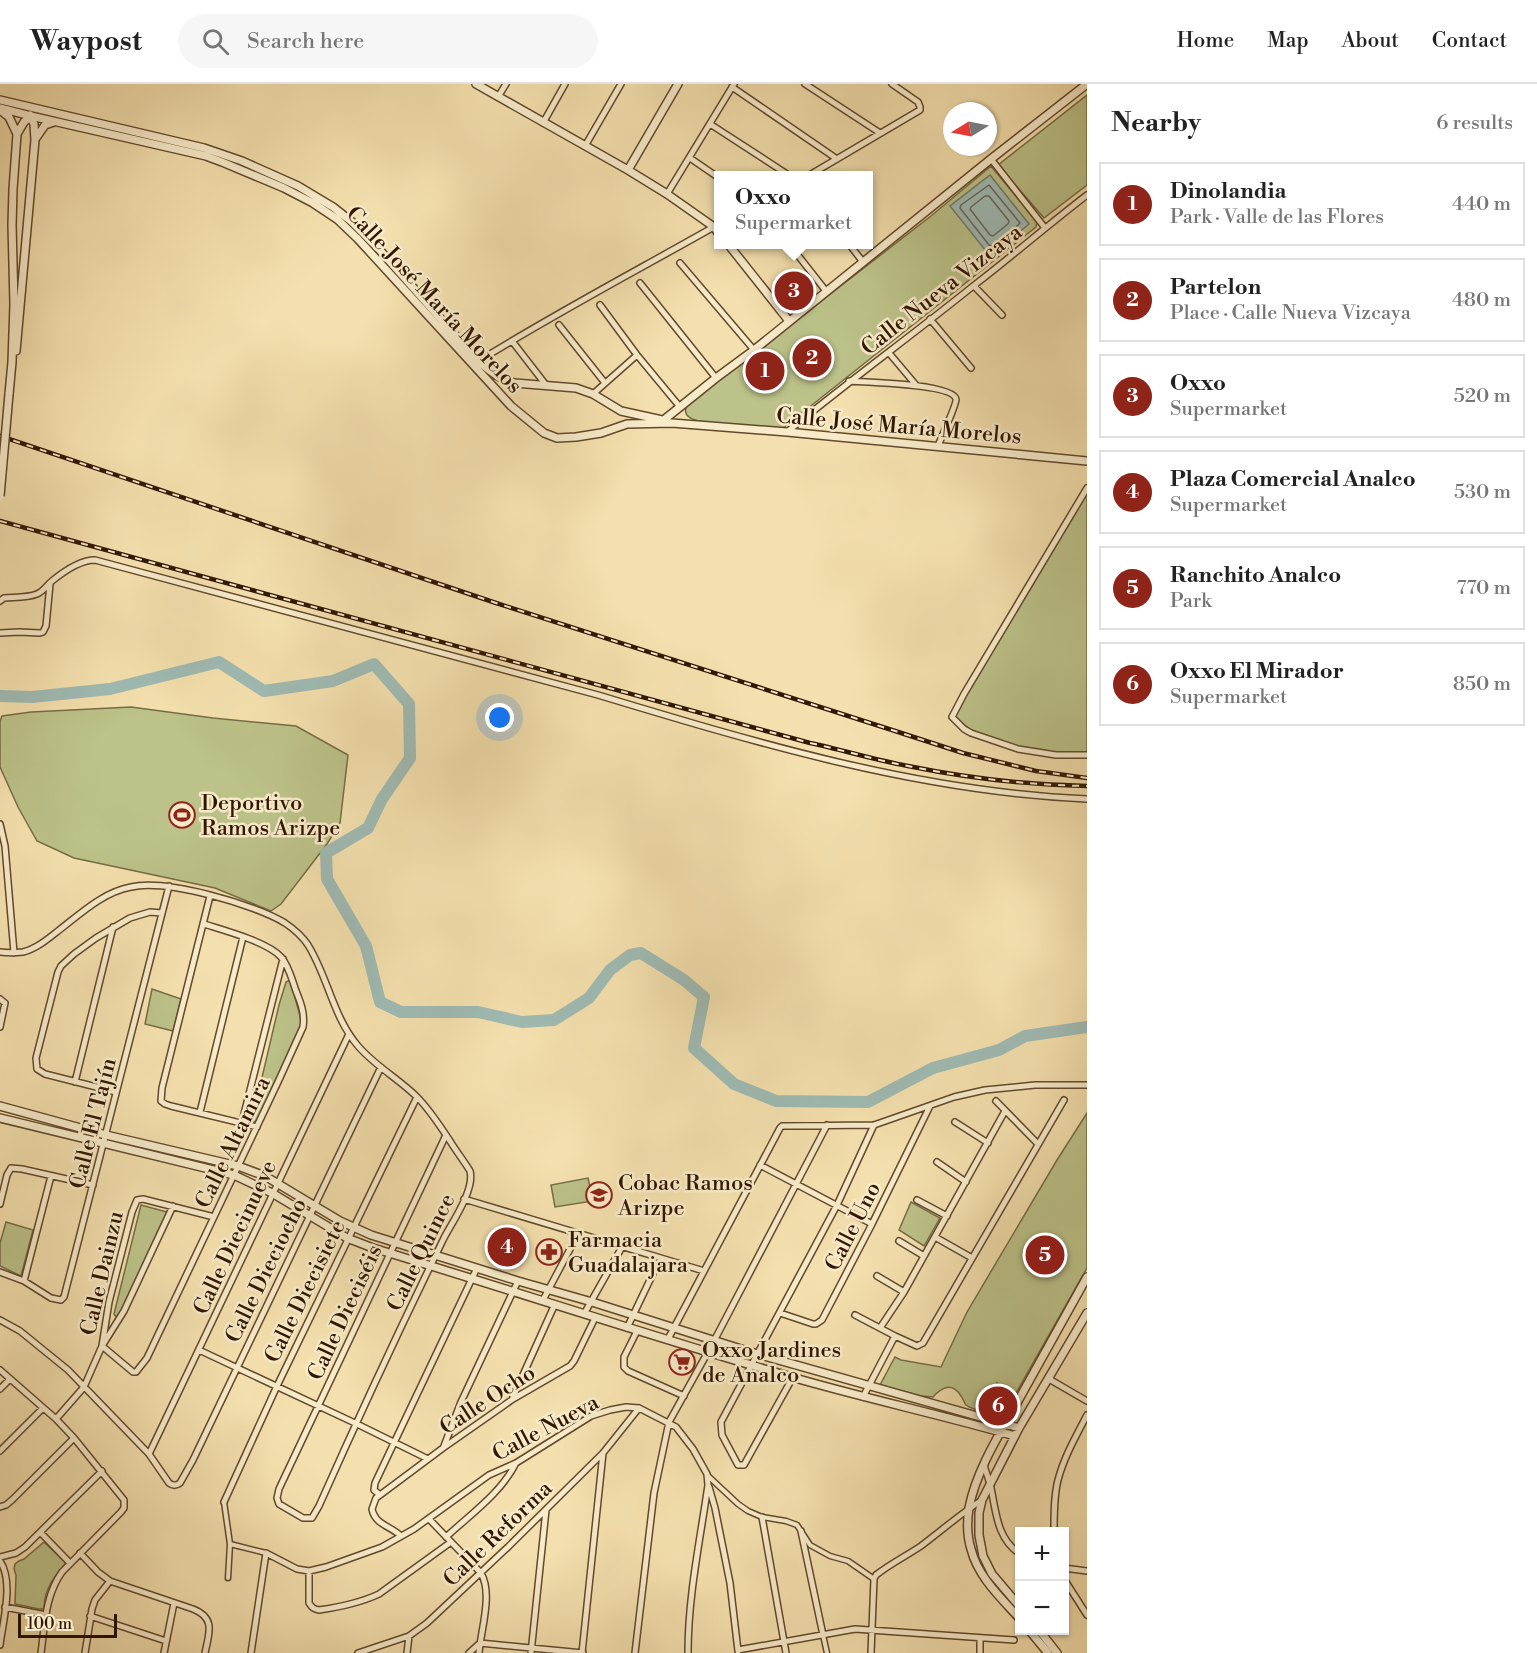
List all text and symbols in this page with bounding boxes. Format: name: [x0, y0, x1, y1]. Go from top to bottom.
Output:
search box: [178, 14, 598, 68]
text: Waypost: [30, 24, 142, 59]
icon: search: [199, 25, 232, 58]
text: Search here: [247, 28, 364, 55]
text: Home: [1177, 28, 1234, 54]
text: Map: [1267, 28, 1309, 54]
text: About: [1342, 28, 1399, 54]
text: Contact: [1432, 28, 1507, 54]
north arrow: [943, 102, 997, 156]
text: Nearby: [1111, 107, 1201, 139]
text: 6 results: [1436, 111, 1513, 136]
popup: [714, 171, 873, 249]
text: Dinolandia: [1170, 178, 1287, 205]
text: Oxxo: [735, 184, 791, 211]
text: 1: [1128, 192, 1137, 217]
text: 440 m: [1452, 192, 1511, 217]
street label: Calle José María Morelos: [340, 201, 528, 399]
text: Park · Valle de las Flores: [1170, 205, 1384, 230]
text: Supermarket: [735, 211, 852, 236]
street label: Calle Nueva Vizcaya: [856, 218, 1029, 362]
pin: 3: [774, 268, 814, 314]
text: Partelon: [1170, 274, 1261, 301]
text: 2: [1126, 288, 1139, 313]
text: 480 m: [1452, 288, 1511, 313]
text: Place · Calle Nueva Vizcaya: [1170, 301, 1411, 326]
pin: 2: [792, 336, 832, 380]
pin: 1: [746, 348, 784, 394]
text: Oxxo: [1170, 370, 1226, 397]
text: 3: [1126, 384, 1139, 409]
text: 520 m: [1454, 384, 1511, 409]
text: Supermarket: [1170, 397, 1287, 422]
street label: Calle José María Morelos: [775, 402, 1023, 451]
text: Plaza Comercial Analco: [1170, 466, 1416, 493]
text: 4: [1126, 480, 1139, 505]
text: 530 m: [1454, 480, 1511, 505]
text: Supermarket: [1170, 493, 1287, 518]
text: Ranchito Analco: [1170, 562, 1341, 589]
text: 5: [1126, 576, 1139, 601]
text: 770 m: [1456, 576, 1511, 601]
text: Park: [1170, 589, 1212, 614]
text: Oxxo El Mirador: [1170, 658, 1344, 685]
text: 6: [1126, 672, 1139, 697]
text: 850 m: [1453, 672, 1511, 697]
text: Supermarket: [1170, 685, 1287, 710]
your location: [485, 703, 514, 732]
place label: Deportivo Ramos Arizpe: [201, 790, 340, 842]
sports icon: Deportivo Ramos Arizpe: [167, 800, 197, 830]
street label: Calle El Tajín: [64, 1055, 123, 1192]
street label: Calle Altamira: [190, 1072, 277, 1213]
street label: Calle Diecinueve: [188, 1156, 283, 1319]
place label: Cobac Ramos Arizpe: [617, 1170, 753, 1222]
street label: Calle Uno: [819, 1178, 887, 1276]
school or university icon: Cobac Ramos Arizpe: [584, 1180, 614, 1210]
street label: Calle Quince: [381, 1190, 461, 1316]
street label: Calle Dieciocho: [220, 1194, 313, 1347]
street label: Calle Dainzu: [75, 1208, 130, 1338]
street label: Calle Diecisiete: [259, 1216, 352, 1367]
pin: 4: [488, 1224, 526, 1270]
place label: Farmacia Guadalajara: [568, 1227, 689, 1279]
pin: 5: [1026, 1232, 1064, 1278]
pharmacy icon: Farmacia Guadalajara: [534, 1237, 564, 1267]
street label: Calle Dieciséis: [302, 1241, 389, 1385]
place label: Oxxo Jardines de Analco: [702, 1337, 841, 1389]
supermarket icon: Oxxo Jardines de Analco: [667, 1347, 697, 1377]
street label: Calle Ocho: [435, 1359, 541, 1441]
pin: 6: [978, 1384, 1018, 1428]
street label: Calle Nueva: [488, 1389, 604, 1468]
street label: Calle Reforma: [438, 1475, 559, 1593]
map controls: [1015, 1527, 1069, 1635]
button: +: [1015, 1527, 1069, 1581]
button: −: [1015, 1581, 1069, 1635]
scale bar: [18, 1611, 117, 1638]
text: 100 m: [27, 1614, 72, 1634]

